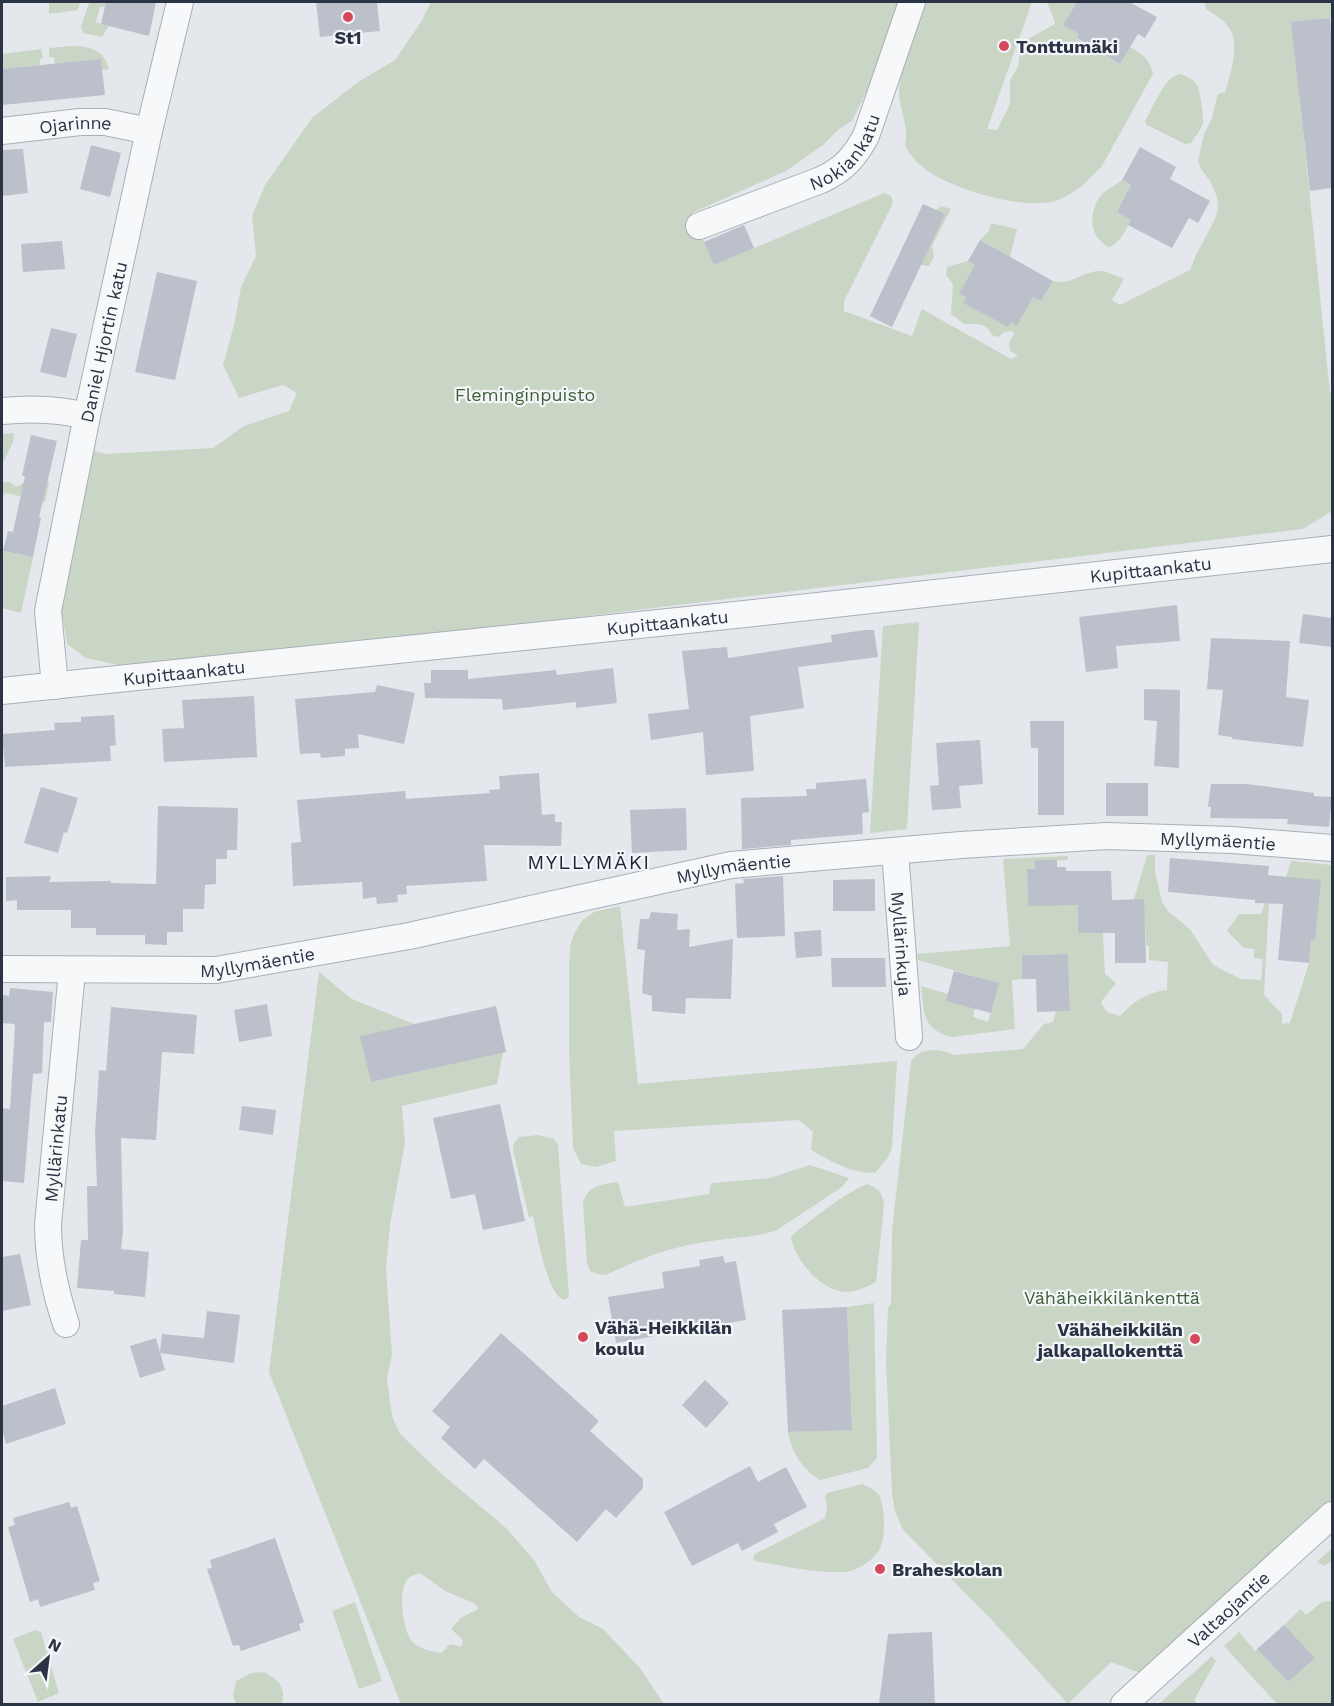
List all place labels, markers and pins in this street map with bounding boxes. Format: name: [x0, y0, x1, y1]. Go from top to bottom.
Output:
marker: St1: [341, 10, 355, 24]
place label: St1: [334, 27, 362, 48]
place label: Tonttumäki: [1016, 36, 1118, 57]
marker: Tonttumäki: [997, 39, 1011, 53]
place label: Vähä-Heikkilän koulu: [595, 1317, 732, 1359]
place label: Vähäheikkilän jalkapallokenttä: [1036, 1319, 1184, 1361]
marker: Vähä-Heikkilän koulu: [576, 1330, 590, 1344]
marker: Vähäheikkilän jalkapallokenttä: [1188, 1332, 1202, 1346]
place label: Braheskolan: [892, 1559, 1003, 1580]
marker: Braheskolan: [873, 1562, 887, 1576]

